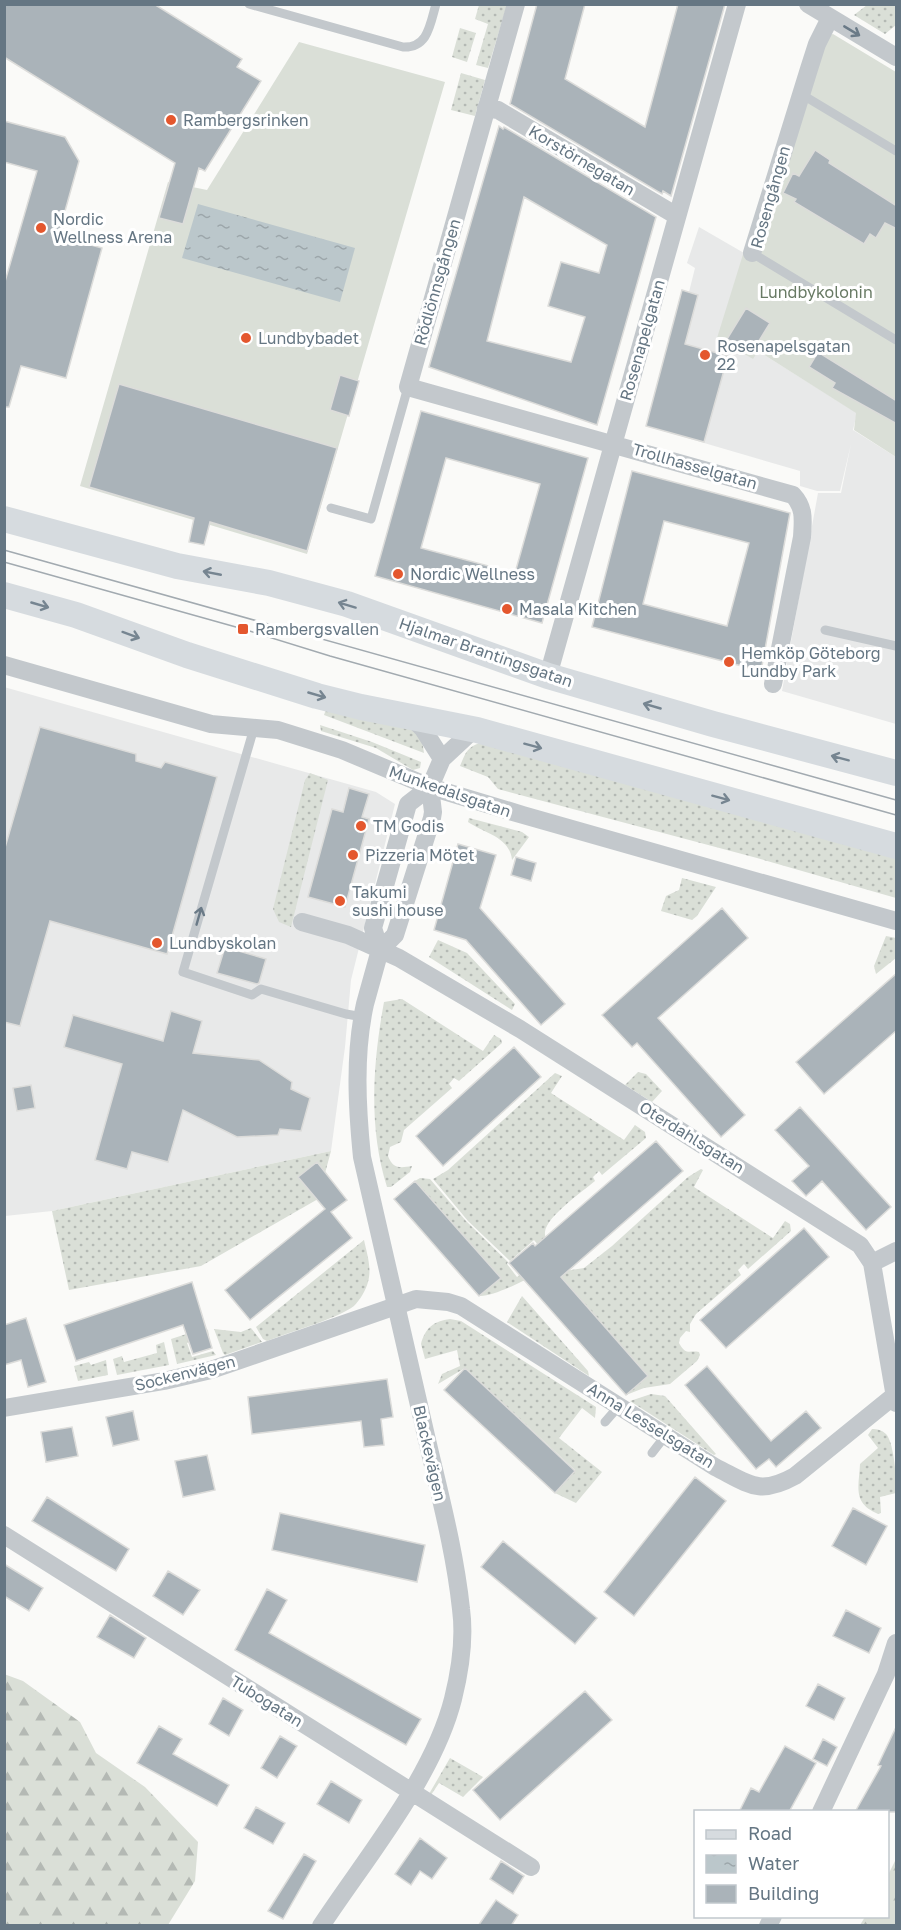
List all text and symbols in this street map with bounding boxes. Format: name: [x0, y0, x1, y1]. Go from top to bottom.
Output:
one-way arrow: [843, 25, 860, 37]
place label: Rambergsrinken: [183, 110, 309, 130]
marker: Rambergsrinken: [164, 113, 178, 127]
street label: Korstörnegatan: [525, 120, 639, 200]
street label: Rosengången: [746, 143, 794, 251]
place label: Nordic Wellness Arena: [53, 209, 172, 247]
street label: Rödlönnsgången: [409, 216, 465, 348]
marker: Nordic Wellness Arena: [34, 221, 48, 235]
street label: Rosenapelgatan: [615, 277, 669, 403]
park label: Lundbykolonin: [759, 282, 873, 302]
place label: Lundbybadet: [258, 328, 359, 348]
marker: Lundbybadet: [239, 331, 253, 345]
place label: Rosenapelsgatan 22: [717, 336, 851, 374]
marker: Rosenapelsgatan 22: [698, 348, 712, 362]
street label: Trollhasselgatan: [630, 439, 760, 493]
place label: Nordic Wellness: [410, 564, 535, 584]
one-way arrow: [203, 567, 222, 578]
marker: Nordic Wellness: [391, 567, 405, 581]
one-way arrow: [338, 598, 357, 609]
place label: Masala Kitchen: [519, 599, 637, 619]
one-way arrow: [30, 600, 49, 611]
marker: Masala Kitchen: [500, 602, 514, 616]
street label: Hjalmar Brantingsgatan: [397, 613, 575, 691]
place label: Rambergsvallen: [255, 619, 379, 639]
marker: Rambergsvallen: [236, 622, 250, 636]
one-way arrow: [121, 631, 140, 642]
place label: Hemköp Göteborg Lundby Park: [741, 643, 881, 681]
marker: Hemköp Göteborg Lundby Park: [722, 655, 736, 669]
one-way arrow: [307, 690, 326, 702]
one-way arrow: [643, 700, 662, 711]
one-way arrow: [523, 741, 542, 752]
one-way arrow: [831, 751, 850, 763]
street label: Munkedalsgatan: [386, 761, 514, 821]
one-way arrow: [711, 792, 730, 804]
place label: TM Godis: [373, 816, 444, 836]
marker: TM Godis: [354, 819, 368, 833]
place label: Pizzeria Mötet: [365, 845, 475, 865]
marker: Pizzeria Mötet: [346, 848, 360, 862]
place label: Takumi sushi house: [352, 882, 444, 920]
marker: Takumi sushi house: [333, 894, 347, 908]
one-way arrow: [194, 907, 205, 926]
place label: Lundbyskolan: [169, 933, 276, 953]
marker: Lundbyskolan: [150, 936, 164, 950]
street label: Oterdahlsgatan: [636, 1097, 748, 1177]
street label: Sockenvägen: [133, 1351, 237, 1395]
street label: Anna Lesselsgatan: [584, 1378, 718, 1472]
street label: Blackevägen: [409, 1403, 451, 1503]
street label: Tubogatan: [227, 1671, 307, 1731]
legend: [694, 1810, 889, 1918]
text: Road: [748, 1822, 792, 1844]
text: Water: [748, 1852, 799, 1874]
text: Building: [748, 1882, 819, 1904]

